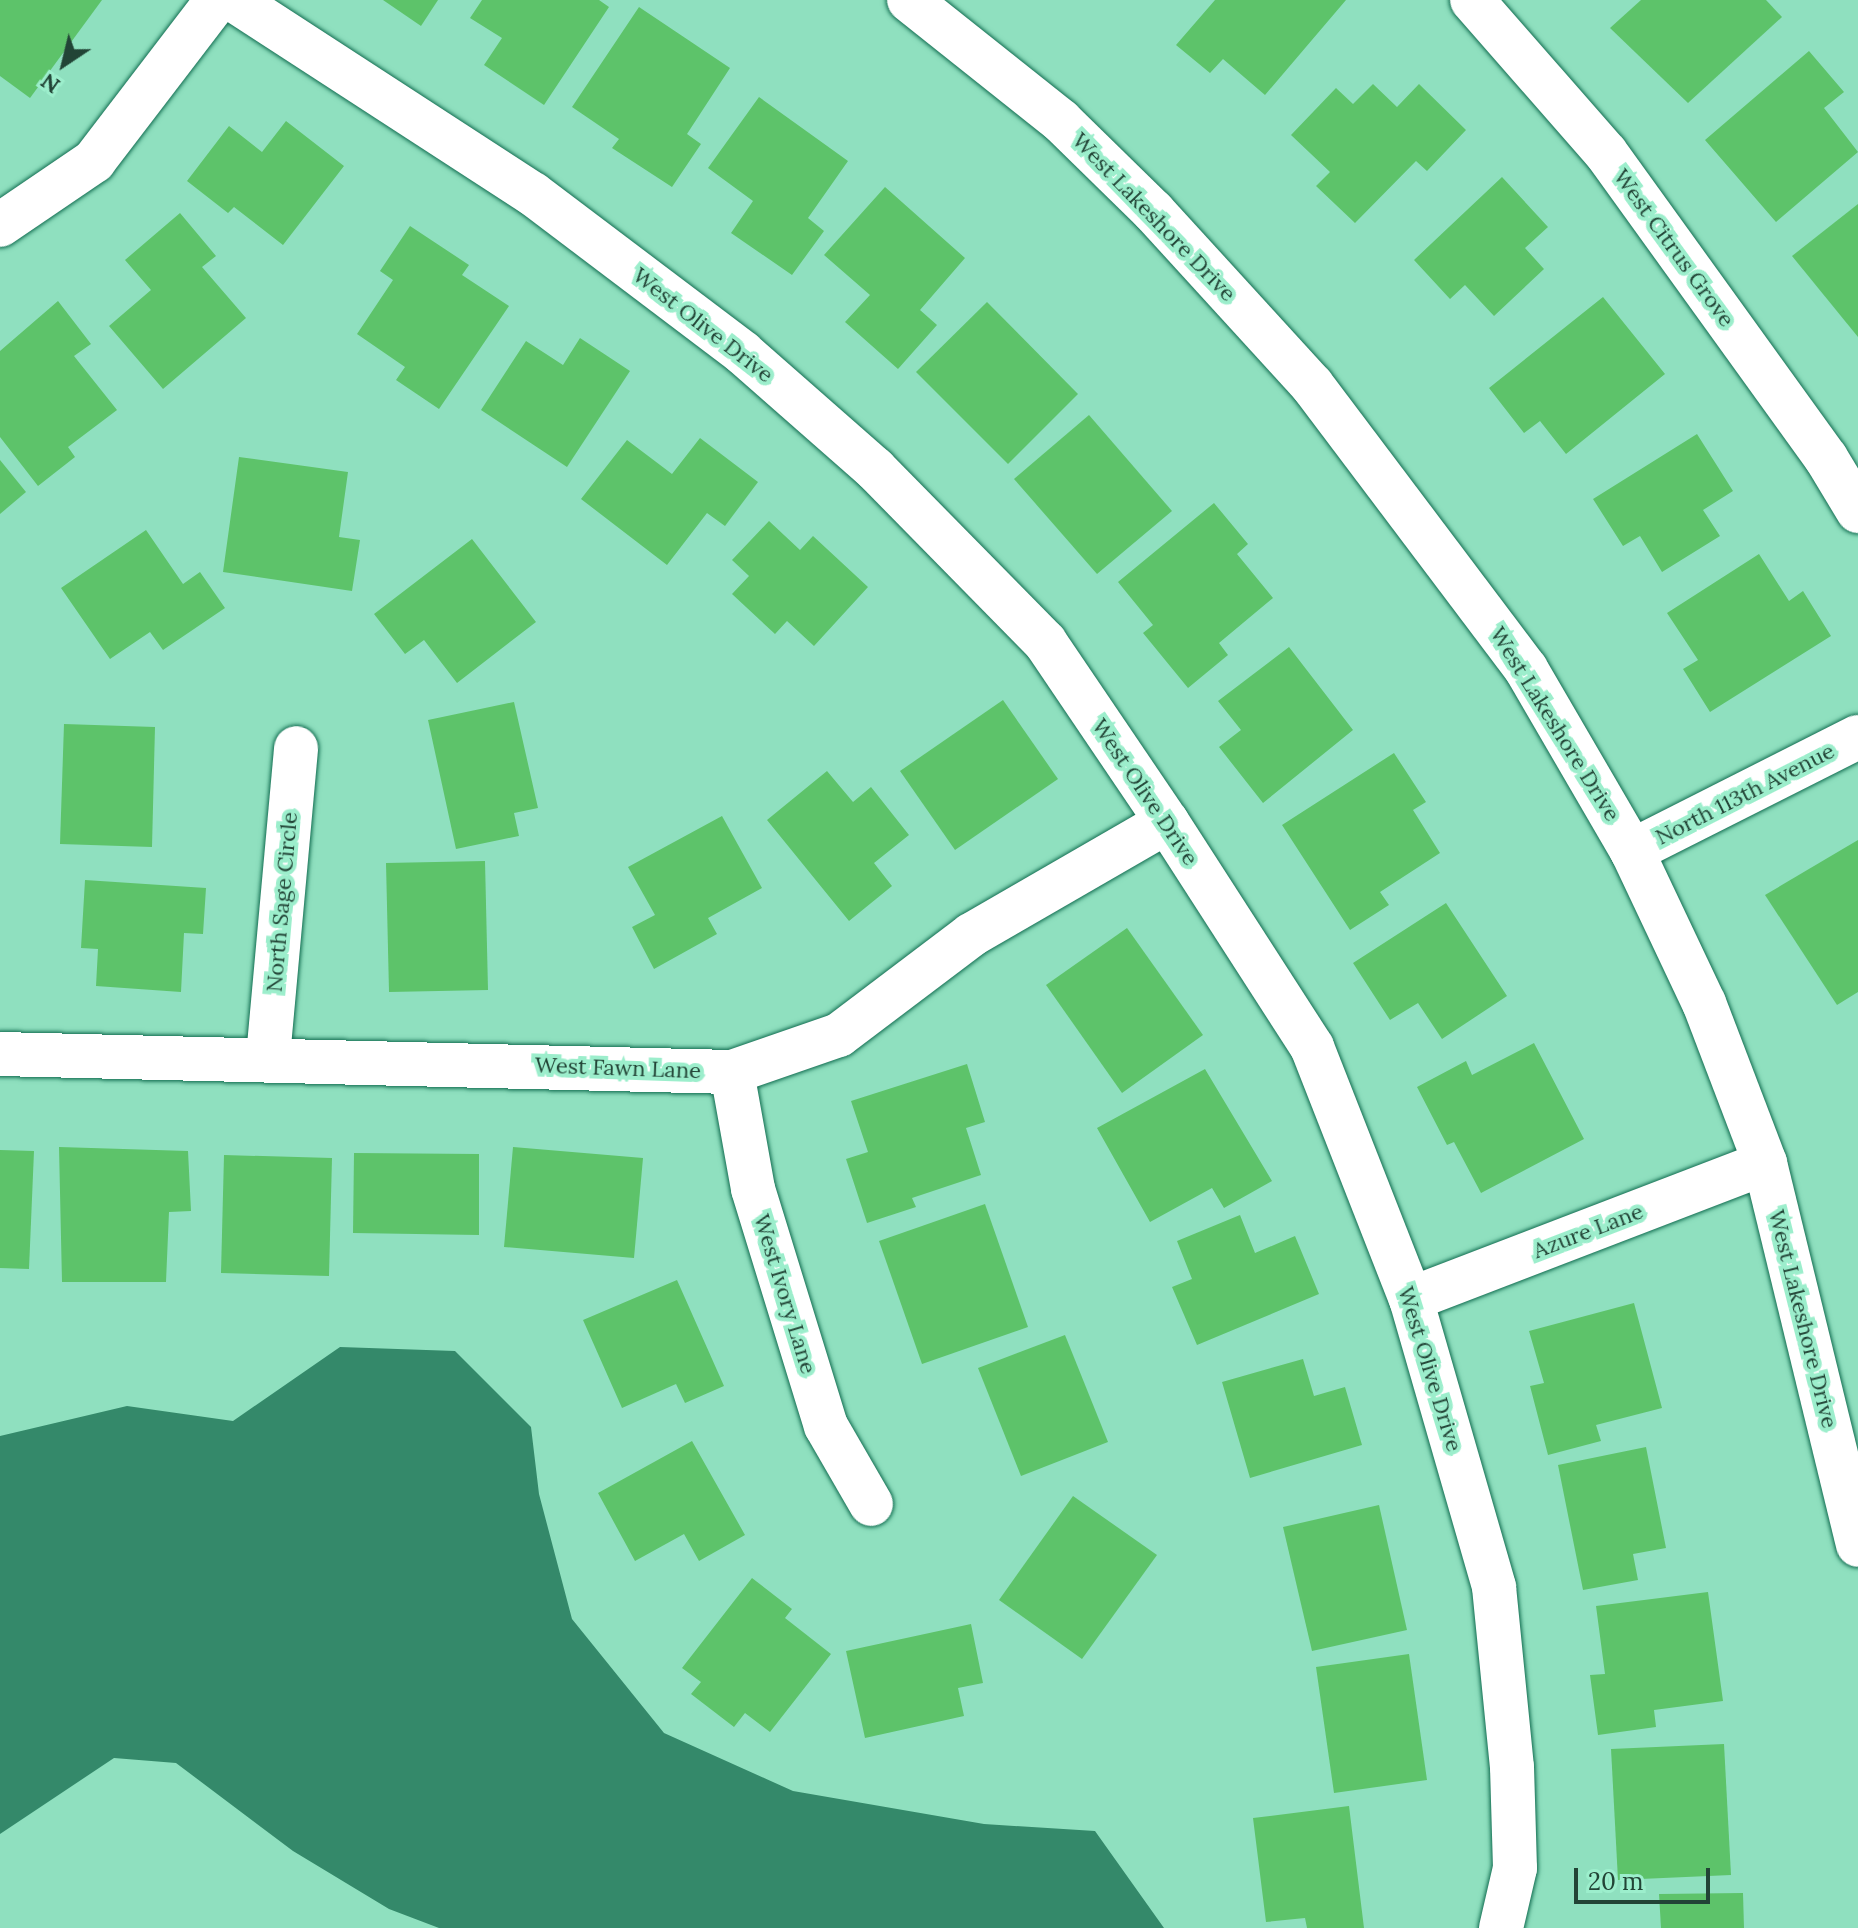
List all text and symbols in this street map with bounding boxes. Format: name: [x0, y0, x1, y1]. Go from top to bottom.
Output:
north arrow: [24, 24, 104, 104]
text: N: [35, 67, 65, 100]
street label: West Lakeshore Drive: [1067, 127, 1241, 307]
street label: West Citrus Grove: [1608, 164, 1740, 332]
street label: West Olive Drive: [628, 262, 778, 388]
street label: West Lakeshore Drive: [1484, 622, 1626, 826]
street label: West Olive Drive: [1086, 714, 1204, 870]
street label: North 113th Avenue: [1651, 738, 1839, 850]
street label: North Sage Circle: [261, 811, 303, 993]
street label: West Fawn Lane: [534, 1052, 702, 1084]
street label: Azure Lane: [1529, 1198, 1647, 1264]
street label: West Lakeshore Drive: [1763, 1207, 1843, 1431]
street label: West Ivory Lane: [748, 1211, 822, 1377]
street label: West Olive Drive: [1392, 1283, 1468, 1455]
scale bar: [1578, 1852, 1714, 1902]
text: 20 m: [1588, 1866, 1644, 1897]

